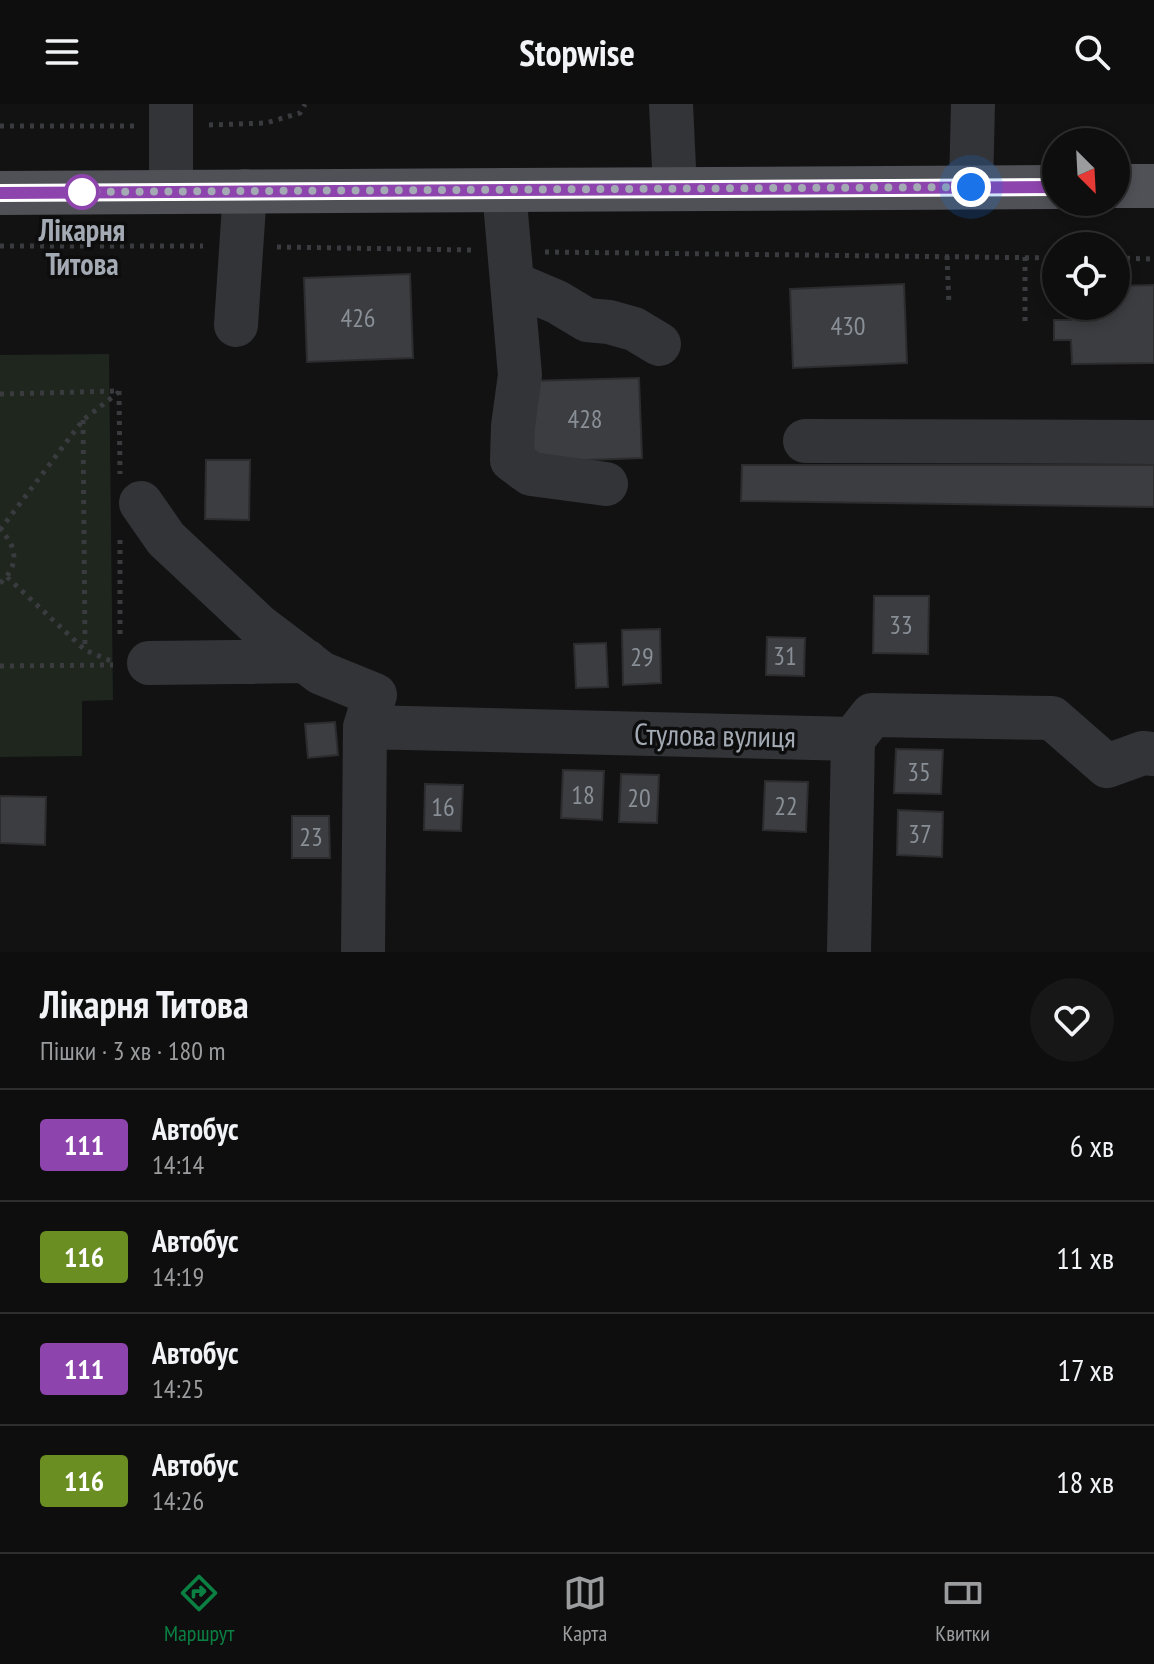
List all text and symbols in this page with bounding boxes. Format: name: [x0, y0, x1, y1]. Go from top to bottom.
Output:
text: Stopwise: [519, 29, 635, 76]
icon: menu: [40, 30, 84, 74]
icon: search: [1070, 30, 1114, 74]
north arrow: [1042, 128, 1130, 216]
map controls: [1042, 128, 1130, 320]
your location: [951, 167, 991, 207]
marker: Лікарня Титова: [65, 175, 99, 209]
place label: Лікарня Титова: [38, 210, 125, 283]
button: locate: [1042, 232, 1130, 320]
house number: 426: [340, 301, 376, 334]
house number: 430: [830, 309, 866, 342]
house number: 428: [567, 402, 603, 435]
house number: 33: [889, 608, 913, 641]
house number: 31: [773, 639, 797, 672]
house number: 29: [630, 640, 654, 673]
street label: Стулова вулиця: [634, 714, 796, 755]
house number: 35: [907, 755, 931, 788]
house number: 18: [571, 778, 595, 811]
house number: 20: [627, 781, 651, 814]
house number: 22: [774, 789, 798, 822]
house number: 16: [431, 790, 455, 823]
house number: 37: [908, 817, 932, 850]
house number: 23: [299, 820, 323, 853]
button: heart: [1030, 978, 1114, 1062]
text: Лікарня Титова: [40, 979, 249, 1028]
text: Пішки · 3 хв · 180 m: [40, 1034, 225, 1067]
text: Автобус: [152, 1109, 239, 1148]
text: 111: [64, 1126, 104, 1163]
text: 6 хв: [1070, 1126, 1114, 1165]
text: 14:14: [152, 1148, 204, 1181]
text: Автобус: [152, 1221, 239, 1260]
text: 116: [64, 1238, 104, 1275]
text: 11 хв: [1056, 1238, 1114, 1277]
text: 14:19: [152, 1260, 204, 1293]
text: Автобус: [152, 1333, 239, 1372]
text: 111: [64, 1350, 104, 1387]
text: 17 хв: [1057, 1350, 1114, 1389]
text: 14:25: [152, 1372, 204, 1405]
text: Автобус: [152, 1445, 239, 1484]
text: 116: [64, 1462, 104, 1499]
text: 18 хв: [1056, 1462, 1114, 1501]
text: 14:26: [152, 1484, 204, 1517]
tab: Маршрут: [164, 1571, 234, 1647]
tab: Карта: [562, 1571, 607, 1647]
tab: Квитки: [935, 1571, 990, 1647]

